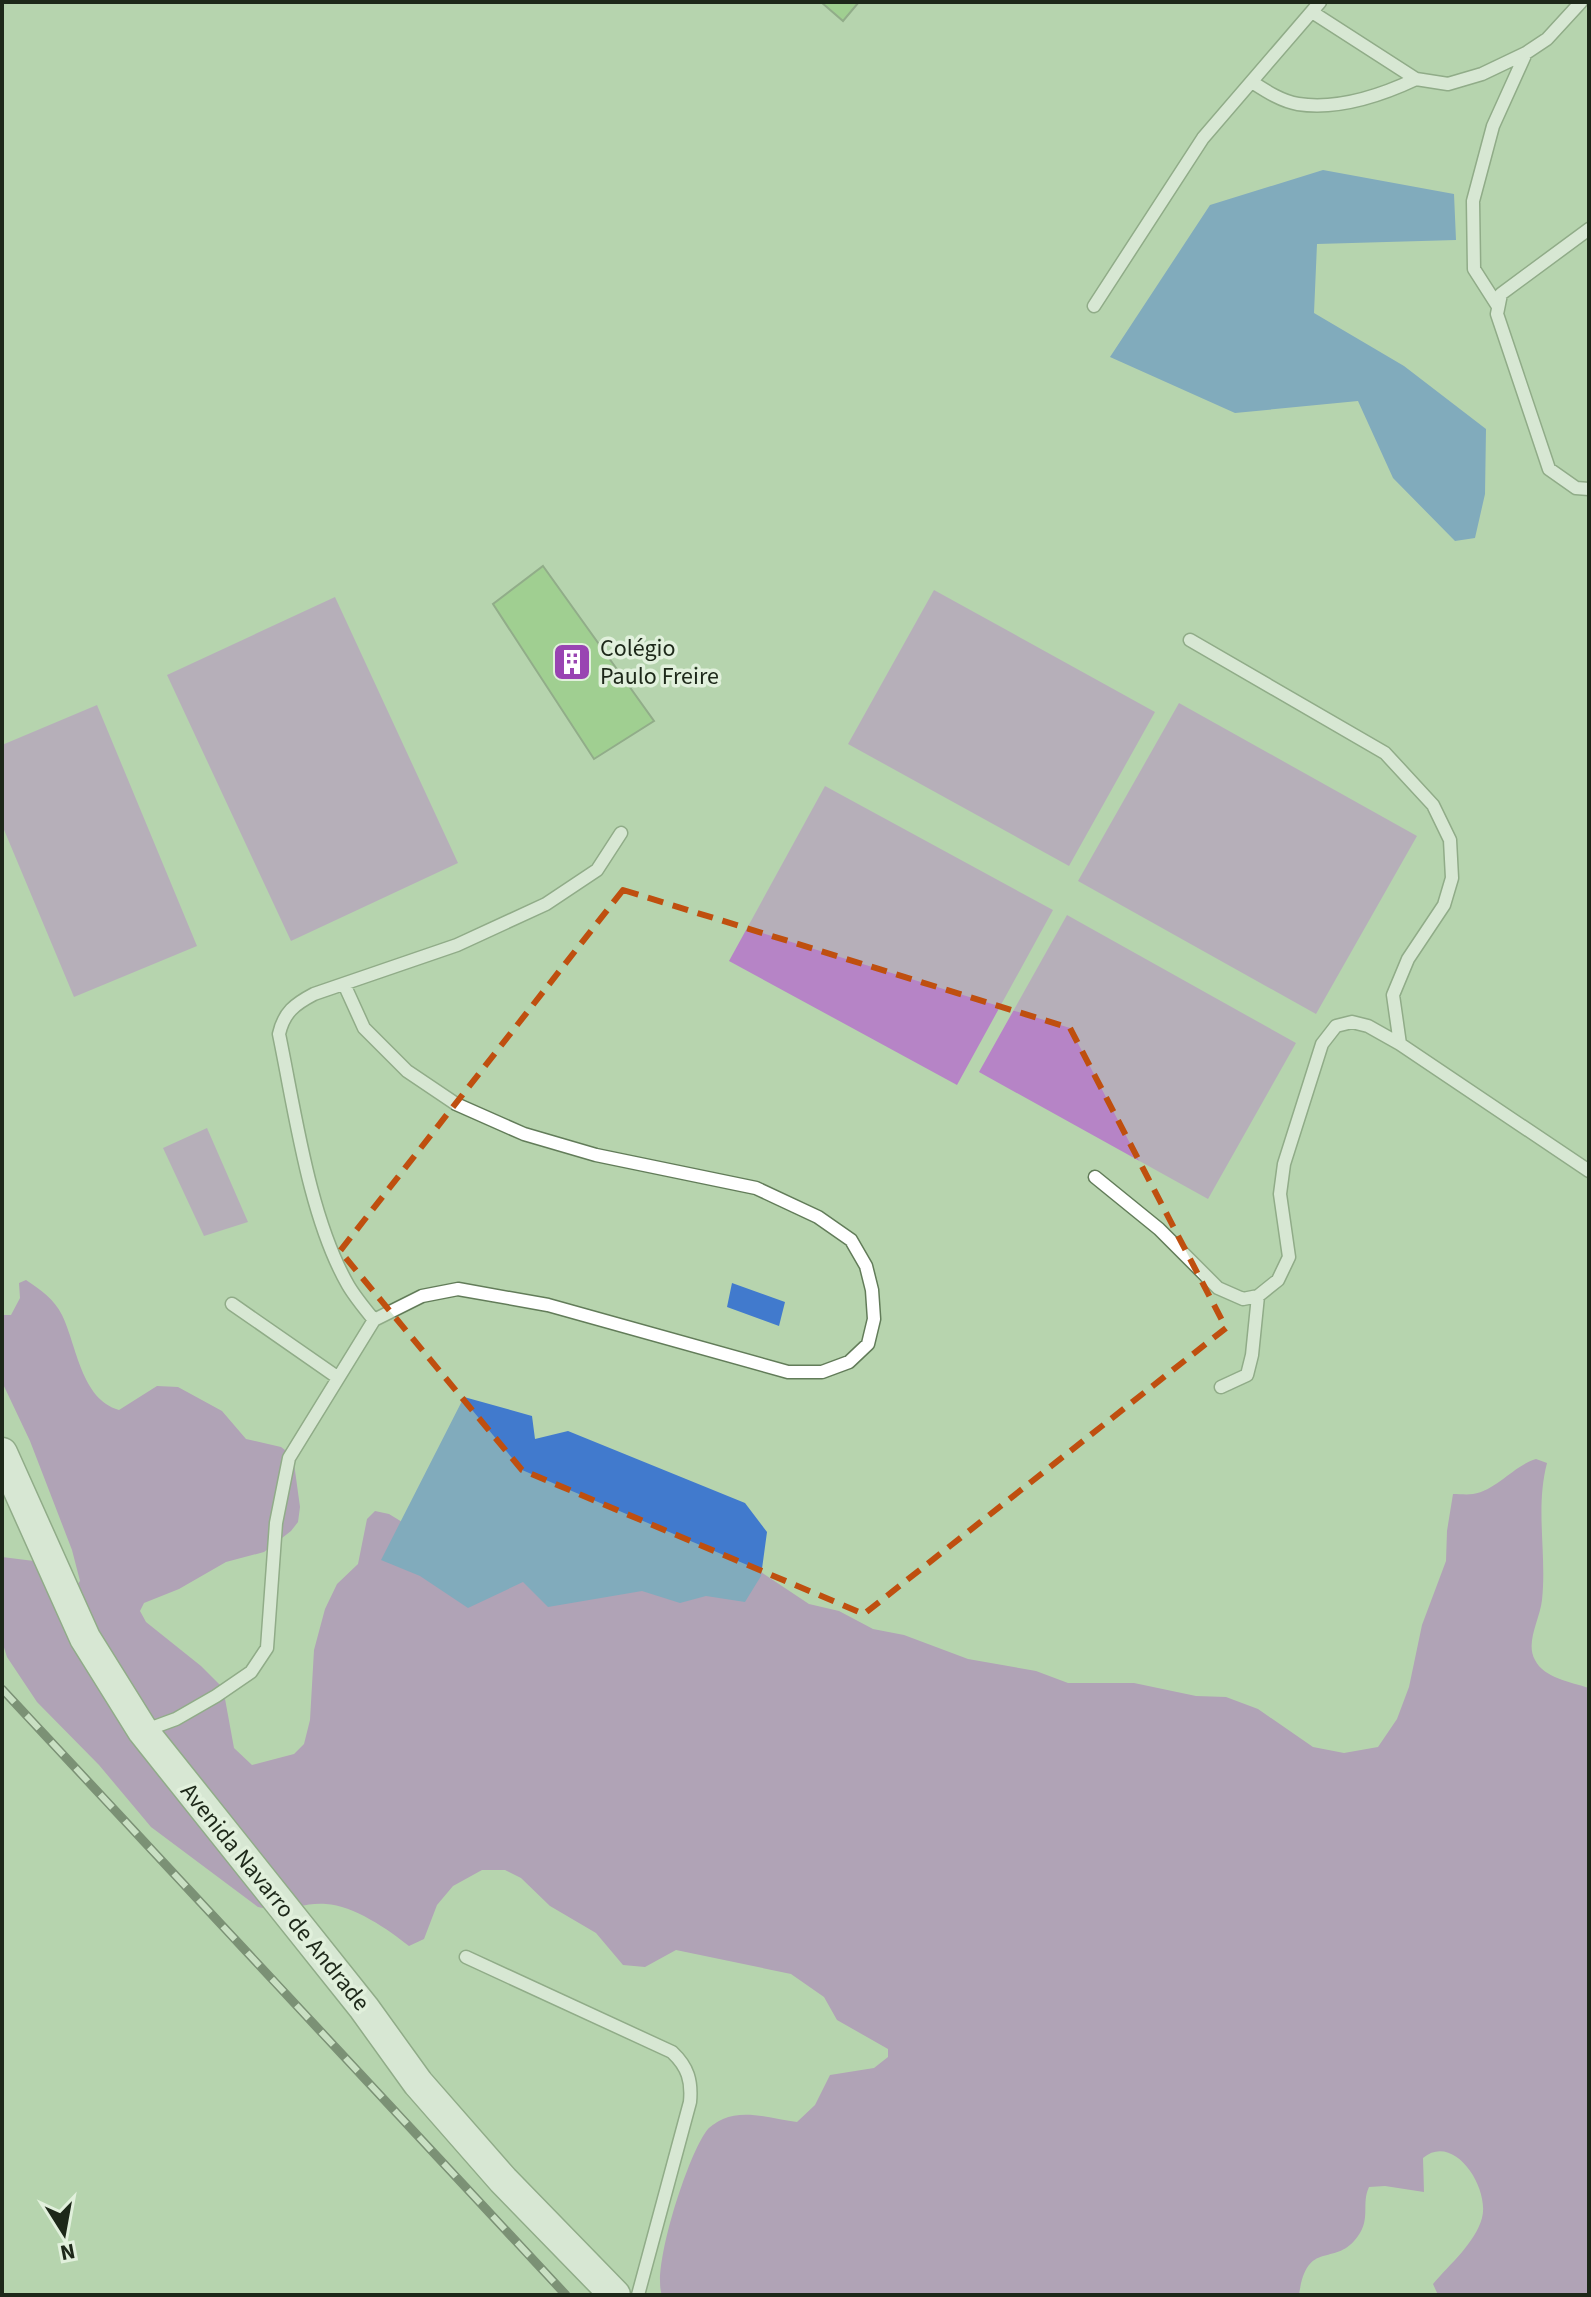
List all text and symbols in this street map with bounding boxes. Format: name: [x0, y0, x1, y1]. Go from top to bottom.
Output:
place label: Colégio Paulo Freire: [600, 631, 719, 694]
building icon: Colégio Paulo Freire: [551, 641, 593, 683]
street label: Avenida Navarro de Andrade: [172, 1775, 378, 2019]
north arrow: [24, 2193, 104, 2273]
text: N: [57, 2235, 78, 2269]

